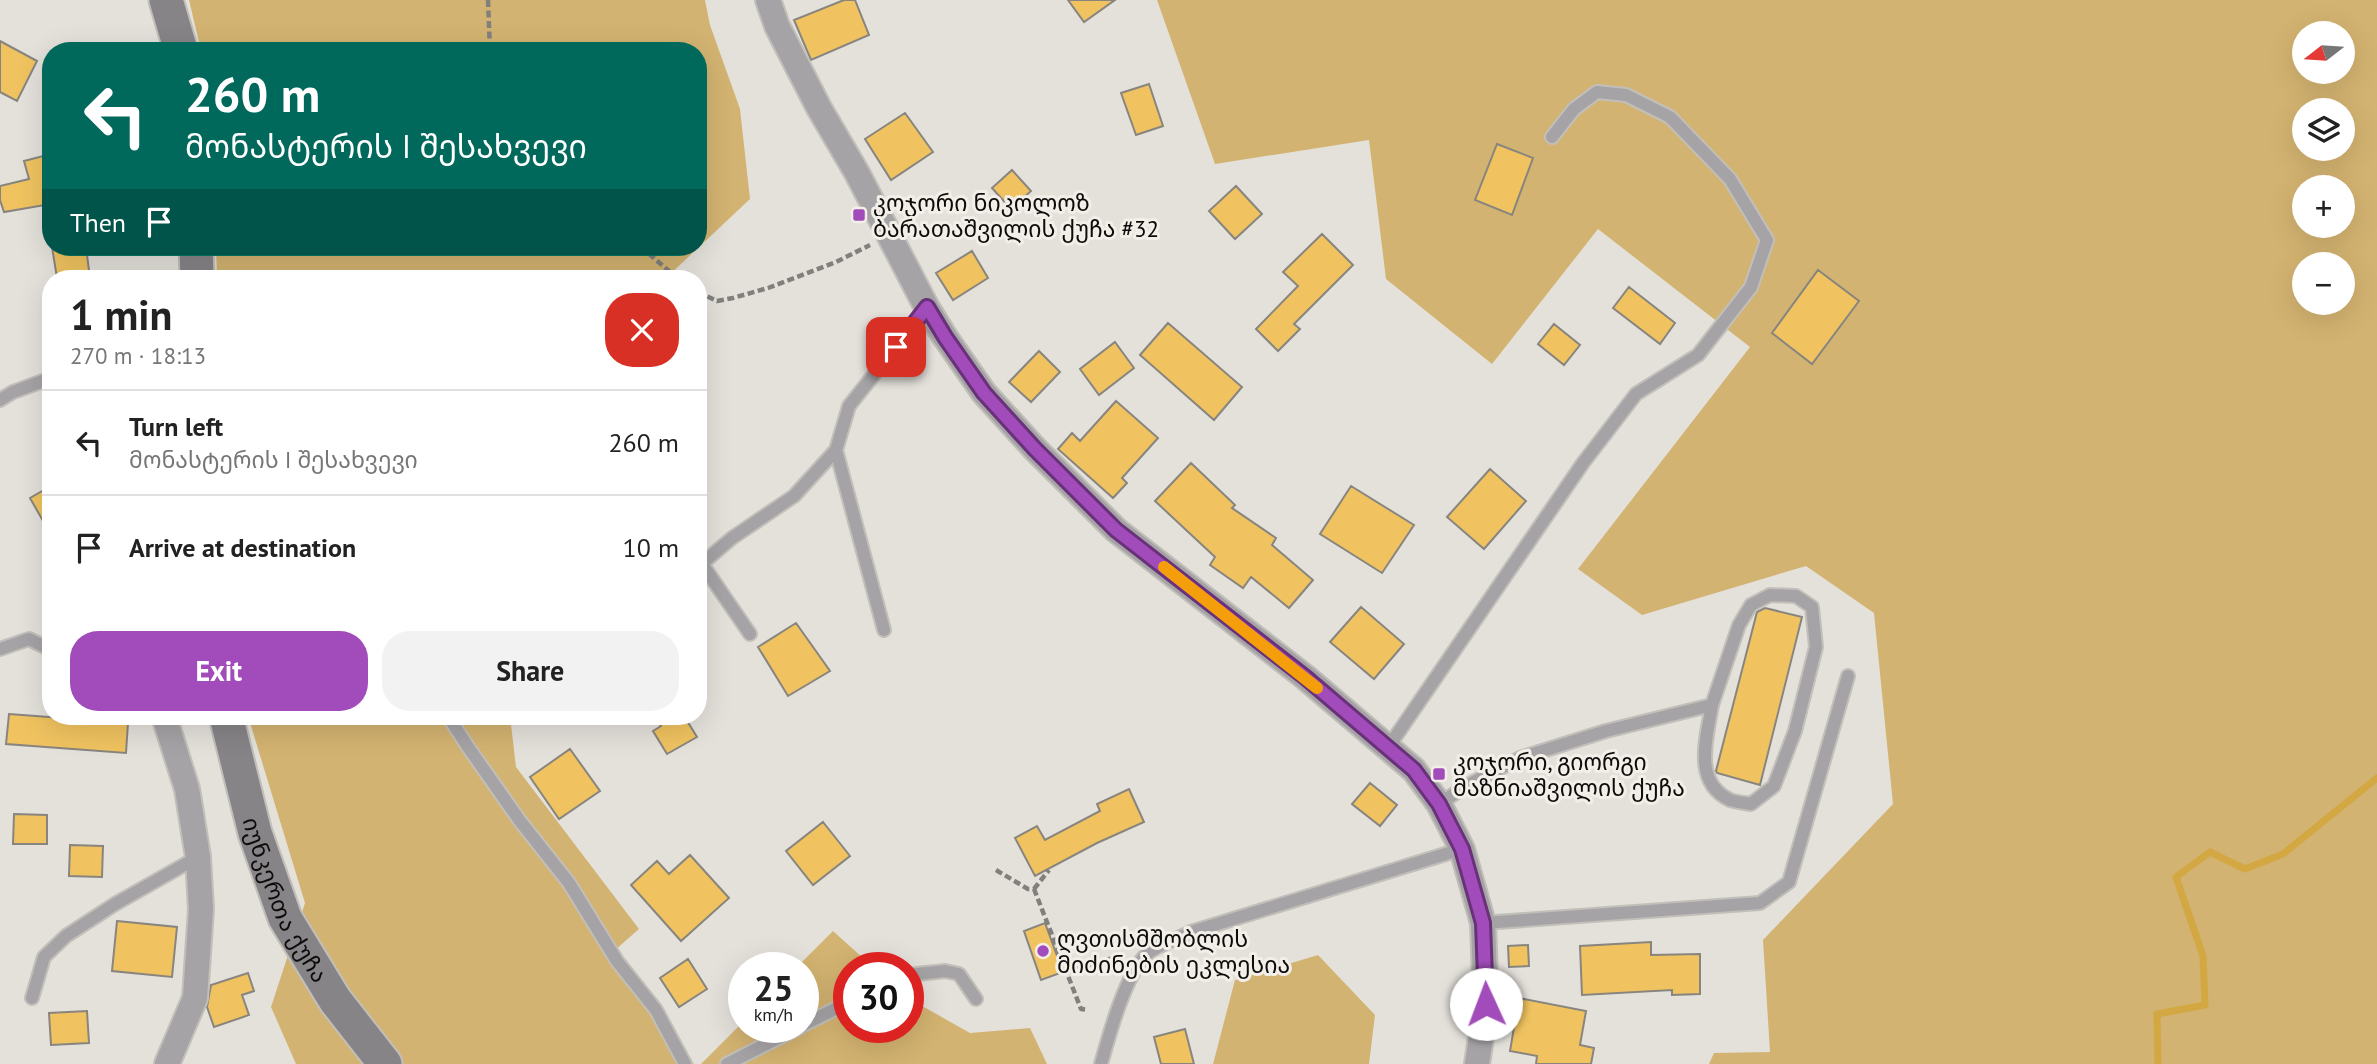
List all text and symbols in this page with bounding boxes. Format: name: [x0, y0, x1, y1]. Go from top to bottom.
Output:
north arrow: [2292, 21, 2356, 84]
map controls: [2292, 21, 2355, 315]
text: 260 m: [185, 62, 320, 126]
icon: left: [70, 70, 161, 161]
button: layers: [2292, 98, 2355, 161]
text: მონასტერის I შესახვევი: [185, 125, 587, 167]
button: +: [2292, 175, 2355, 238]
place label: კოჯორი ნიკოლოზ ბარათაშვილის ქუჩა #32: [873, 188, 1159, 243]
icon: arrive: [140, 203, 178, 241]
text: Then: [70, 206, 126, 239]
marker: კოჯორი ნიკოლოზ ბარათაშვილის ქუჩა #32: [851, 207, 867, 223]
button: −: [2292, 252, 2355, 315]
text: 1 min: [70, 287, 172, 342]
button: close: [605, 293, 679, 367]
pin: [866, 317, 926, 377]
icon: arrive: [877, 328, 915, 366]
text: 270 m · 18:13: [70, 341, 206, 370]
text: Turn left: [129, 410, 223, 443]
icon: left: [70, 424, 108, 462]
text: 260 m: [608, 426, 679, 459]
text: მონასტერის I შესახვევი: [129, 445, 418, 474]
icon: arrive: [70, 529, 108, 567]
text: Arrive at destination: [129, 531, 356, 564]
text: 10 m: [623, 531, 679, 564]
button: Exit: [70, 631, 368, 711]
button: Share: [382, 631, 679, 711]
place label: კოჯორი, გიორგი მაზნიაშვილის ქუჩა: [1453, 747, 1685, 802]
marker: კოჯორი, გიორგი მაზნიაშვილის ქუჩა: [1431, 766, 1447, 782]
street label: იუნკერთა ქუჩა: [237, 814, 335, 987]
place label: ღვთისმშობლის მიძინების ეკლესია: [1057, 924, 1290, 979]
marker: ღვთისმშობლის მიძინების ეკლესია: [1035, 943, 1051, 959]
speed limit sign: 30: [833, 952, 924, 1043]
text: 25: [754, 965, 793, 1011]
position arrow: [1449, 967, 1523, 1041]
text: km/h: [754, 1003, 793, 1026]

